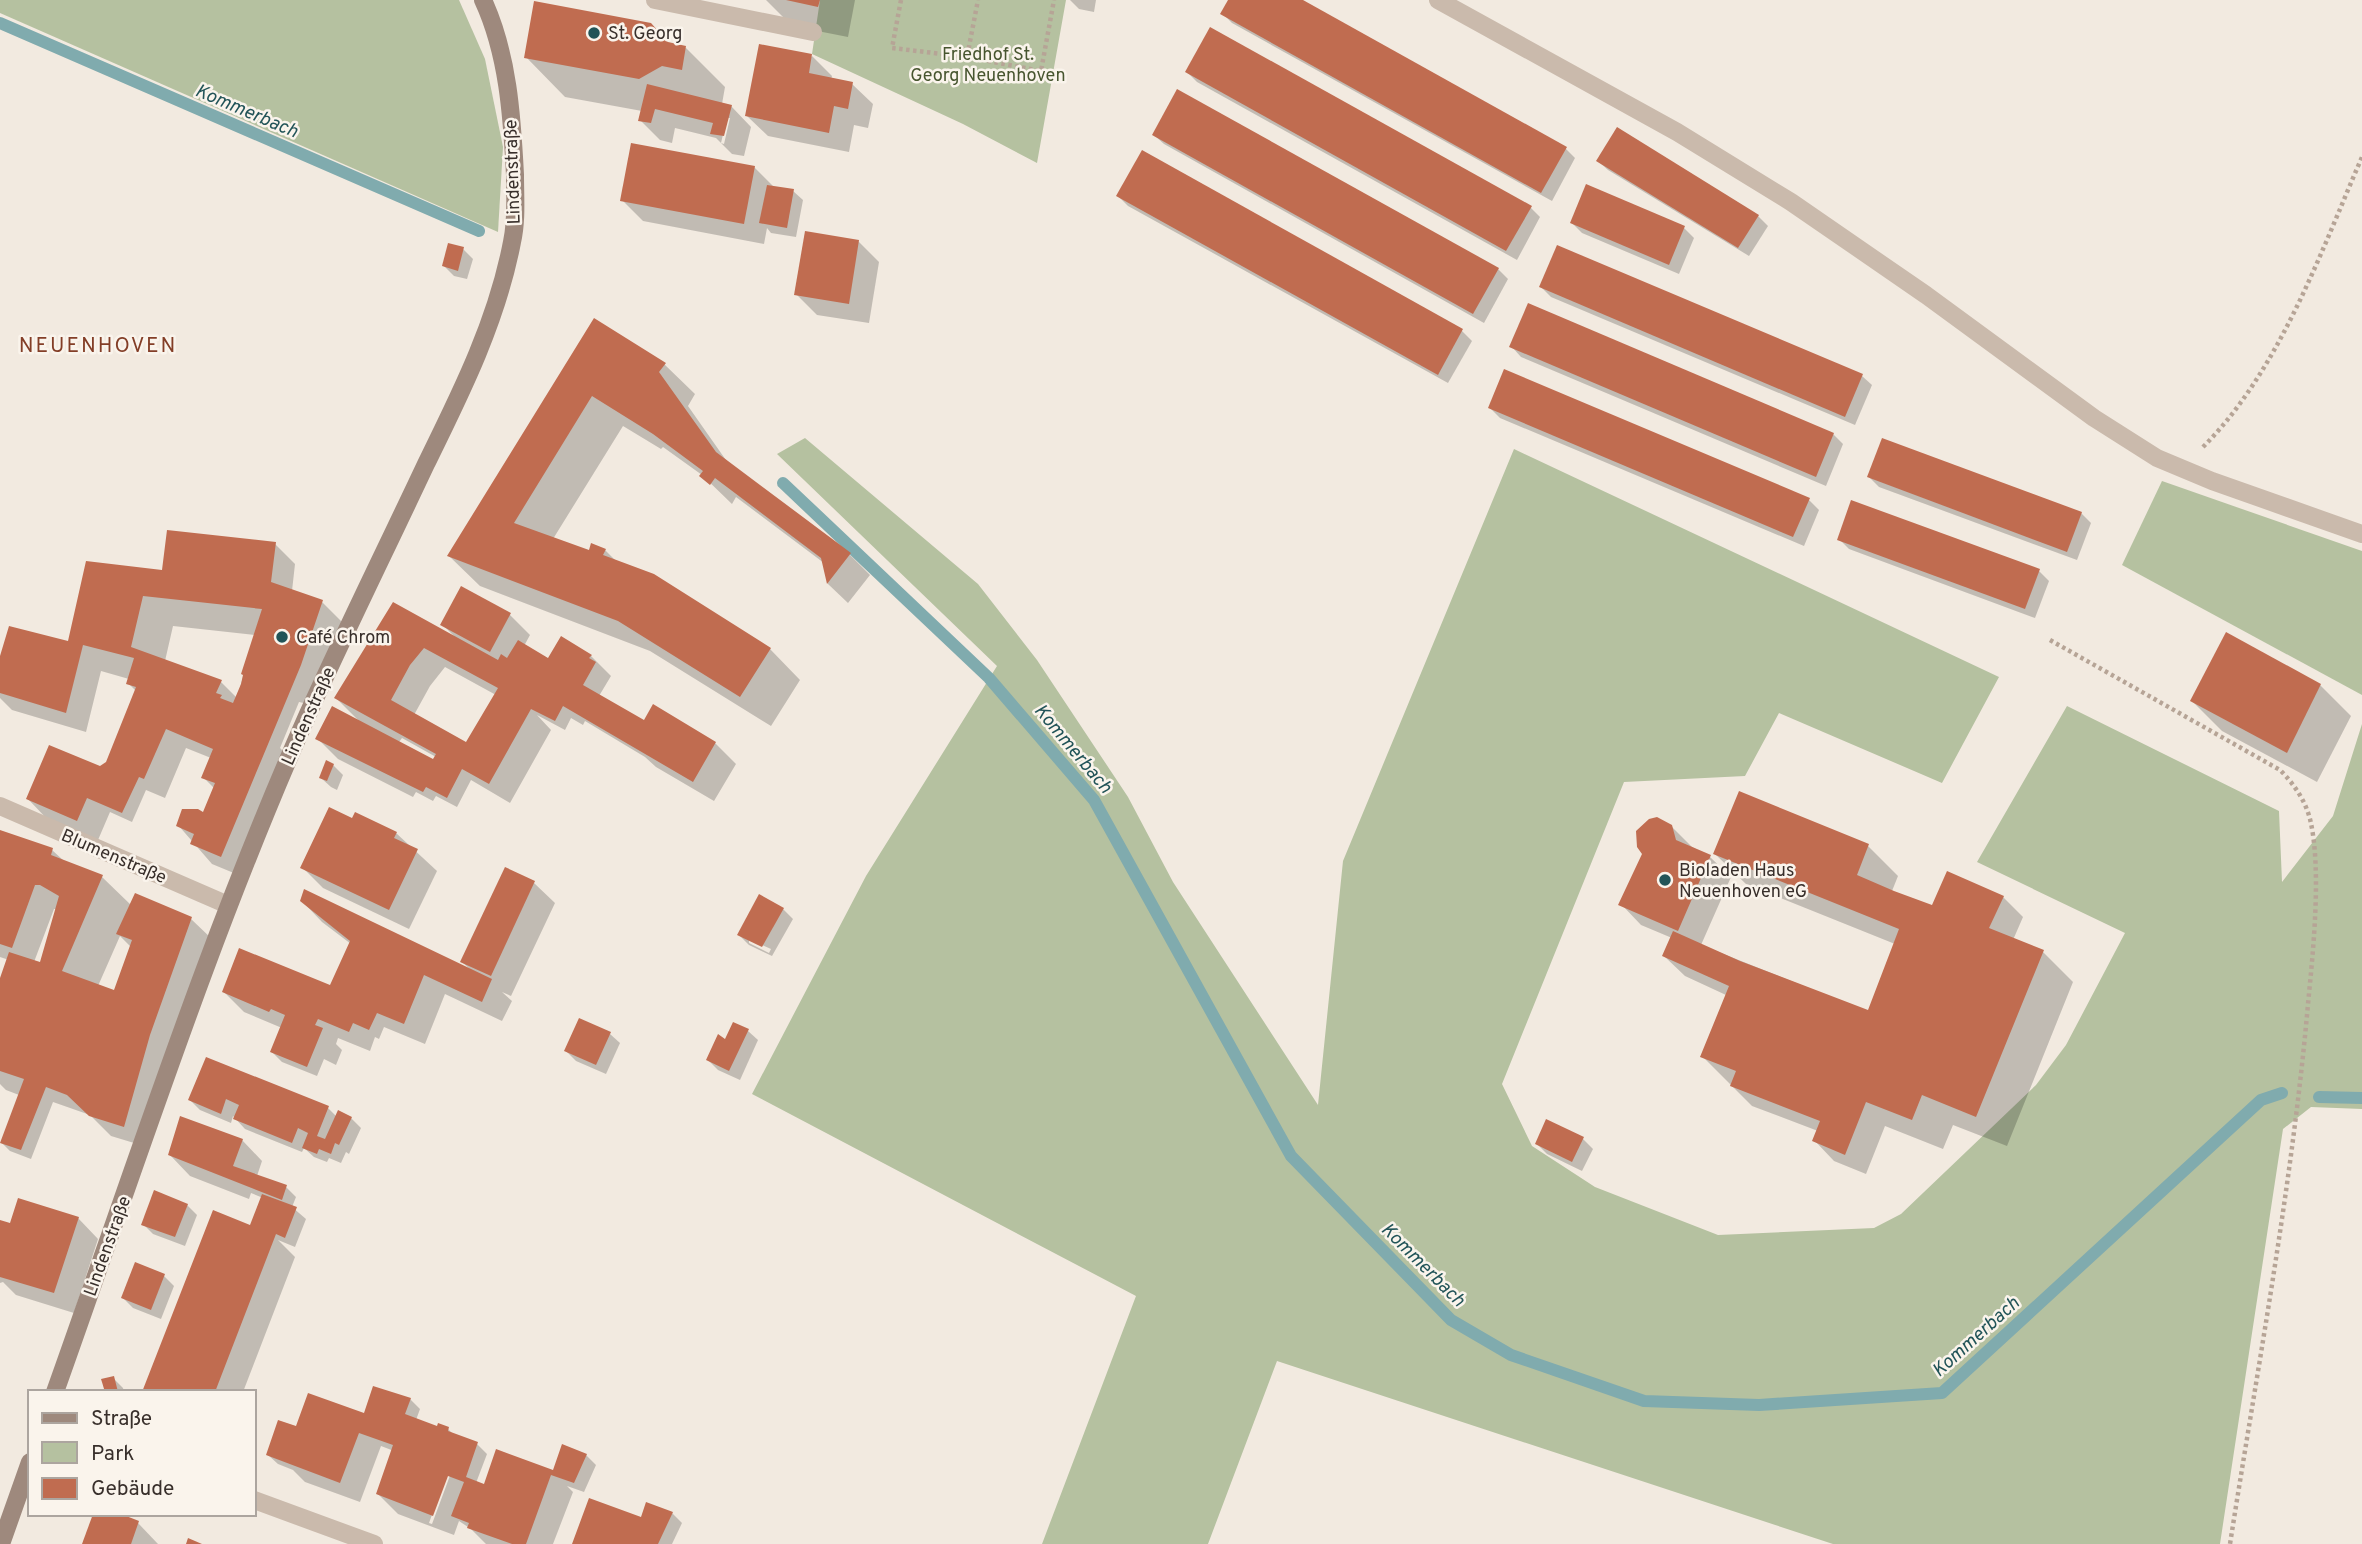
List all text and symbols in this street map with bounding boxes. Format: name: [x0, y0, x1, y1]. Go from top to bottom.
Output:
place label: St. Georg: [608, 23, 682, 46]
marker: St. Georg: [586, 25, 602, 41]
park label: Friedhof St. Georg Neuenhoven: [910, 44, 1066, 88]
water label: Kommerbach: [191, 79, 302, 145]
street label: Lindenstraße: [500, 119, 527, 225]
district label: NEUENHOVEN: [19, 333, 177, 360]
place label: Café Chrom: [296, 627, 390, 650]
marker: Café Chrom: [274, 629, 290, 645]
street label: Lindenstraße: [277, 664, 341, 769]
water label: Kommerbach: [1028, 700, 1117, 799]
street label: Blumenstraße: [57, 825, 170, 890]
place label: Bioladen Haus Neuenhoven eG: [1679, 860, 1807, 904]
marker: Bioladen Haus Neuenhoven eG: [1657, 872, 1673, 888]
street label: Lindenstraße: [80, 1193, 137, 1300]
water label: Kommerbach: [1375, 1218, 1470, 1313]
water label: Kommerbach: [1928, 1292, 2026, 1383]
legend: [28, 1390, 256, 1516]
text: Straße: [91, 1406, 152, 1433]
text: Park: [91, 1441, 134, 1468]
text: Gebäude: [91, 1476, 174, 1503]

